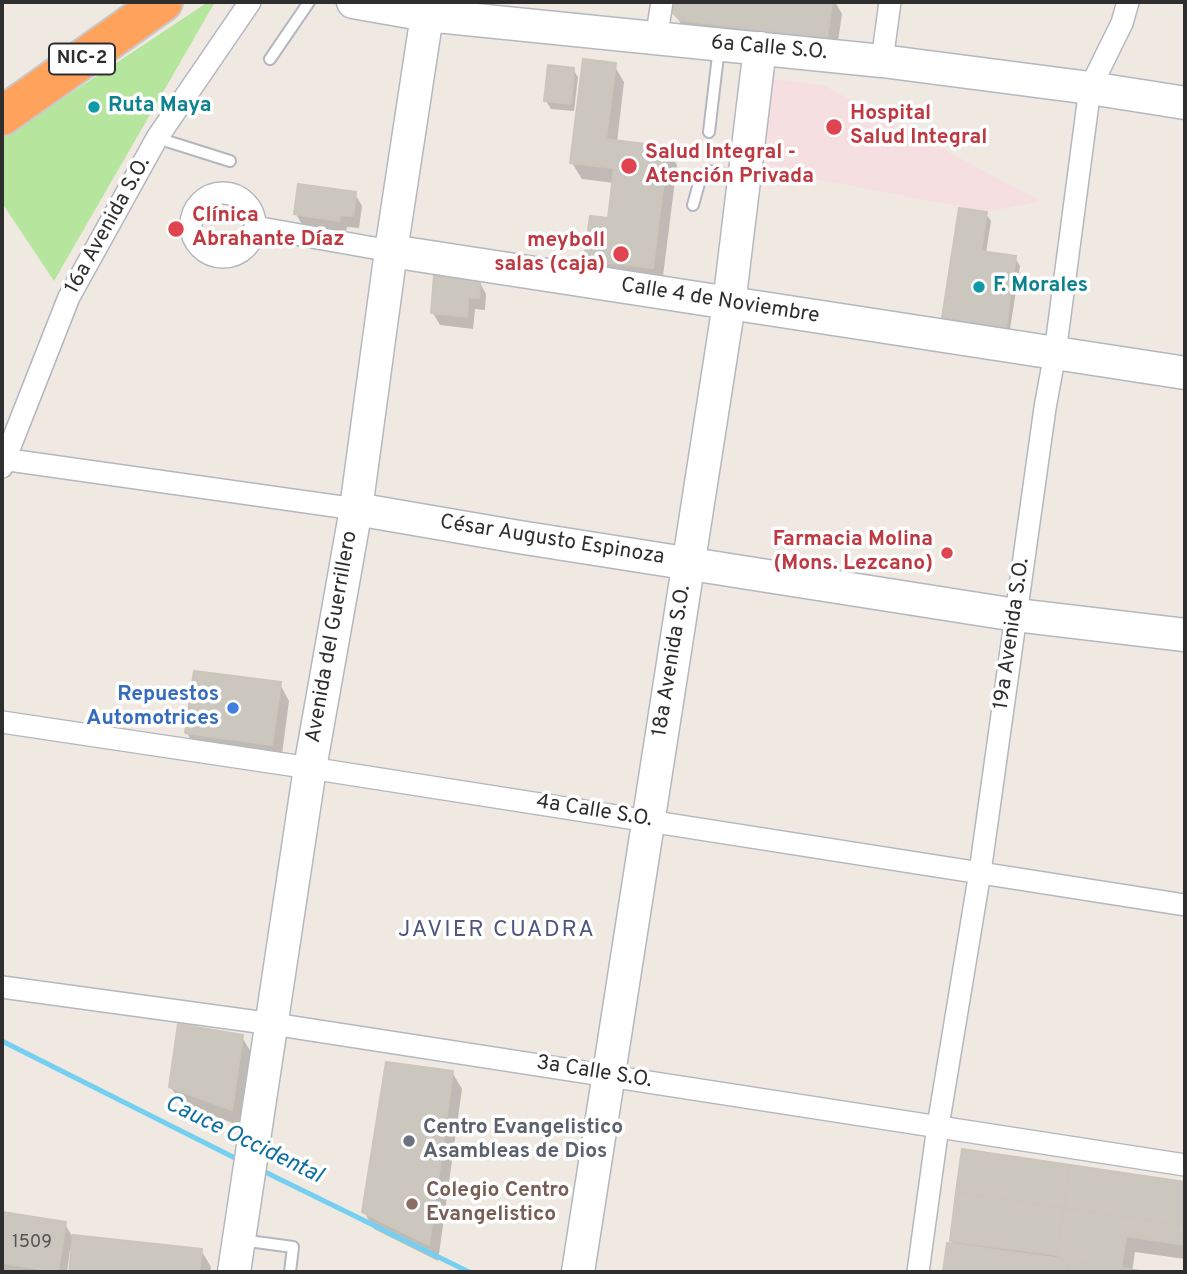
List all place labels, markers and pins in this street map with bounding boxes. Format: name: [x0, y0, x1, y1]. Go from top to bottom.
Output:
place label: Ruta Maya: [108, 94, 211, 120]
marker: Ruta Maya: [86, 99, 102, 115]
place label: Hospital Salud Integral: [850, 102, 987, 152]
marker: Hospital Salud Integral: [824, 117, 844, 137]
place label: Salud Integral - Atención Privada: [645, 141, 814, 191]
marker: Salud Integral - Atención Privada: [619, 156, 639, 176]
place label: Clínica Abrahante Díaz: [192, 204, 345, 254]
marker: Clínica Abrahante Díaz: [166, 219, 186, 239]
place label: meyboll salas (caja): [494, 229, 605, 279]
marker: meyboll salas (caja): [611, 244, 631, 264]
place label: F. Morales: [993, 274, 1088, 300]
marker: F. Morales: [971, 279, 987, 295]
place label: Farmacia Molina (Mons. Lezcano): [773, 528, 933, 578]
marker: Farmacia Molina (Mons. Lezcano): [939, 545, 955, 561]
place label: Repuestos Automotrices: [86, 683, 219, 733]
marker: Repuestos Automotrices: [225, 700, 241, 716]
place label: Centro Evangelistico Asambleas de Dios: [423, 1116, 623, 1166]
marker: Centro Evangelistico Asambleas de Dios: [401, 1133, 417, 1149]
place label: Colegio Centro Evangelistico: [426, 1179, 569, 1229]
marker: Colegio Centro Evangelistico: [404, 1196, 420, 1212]

